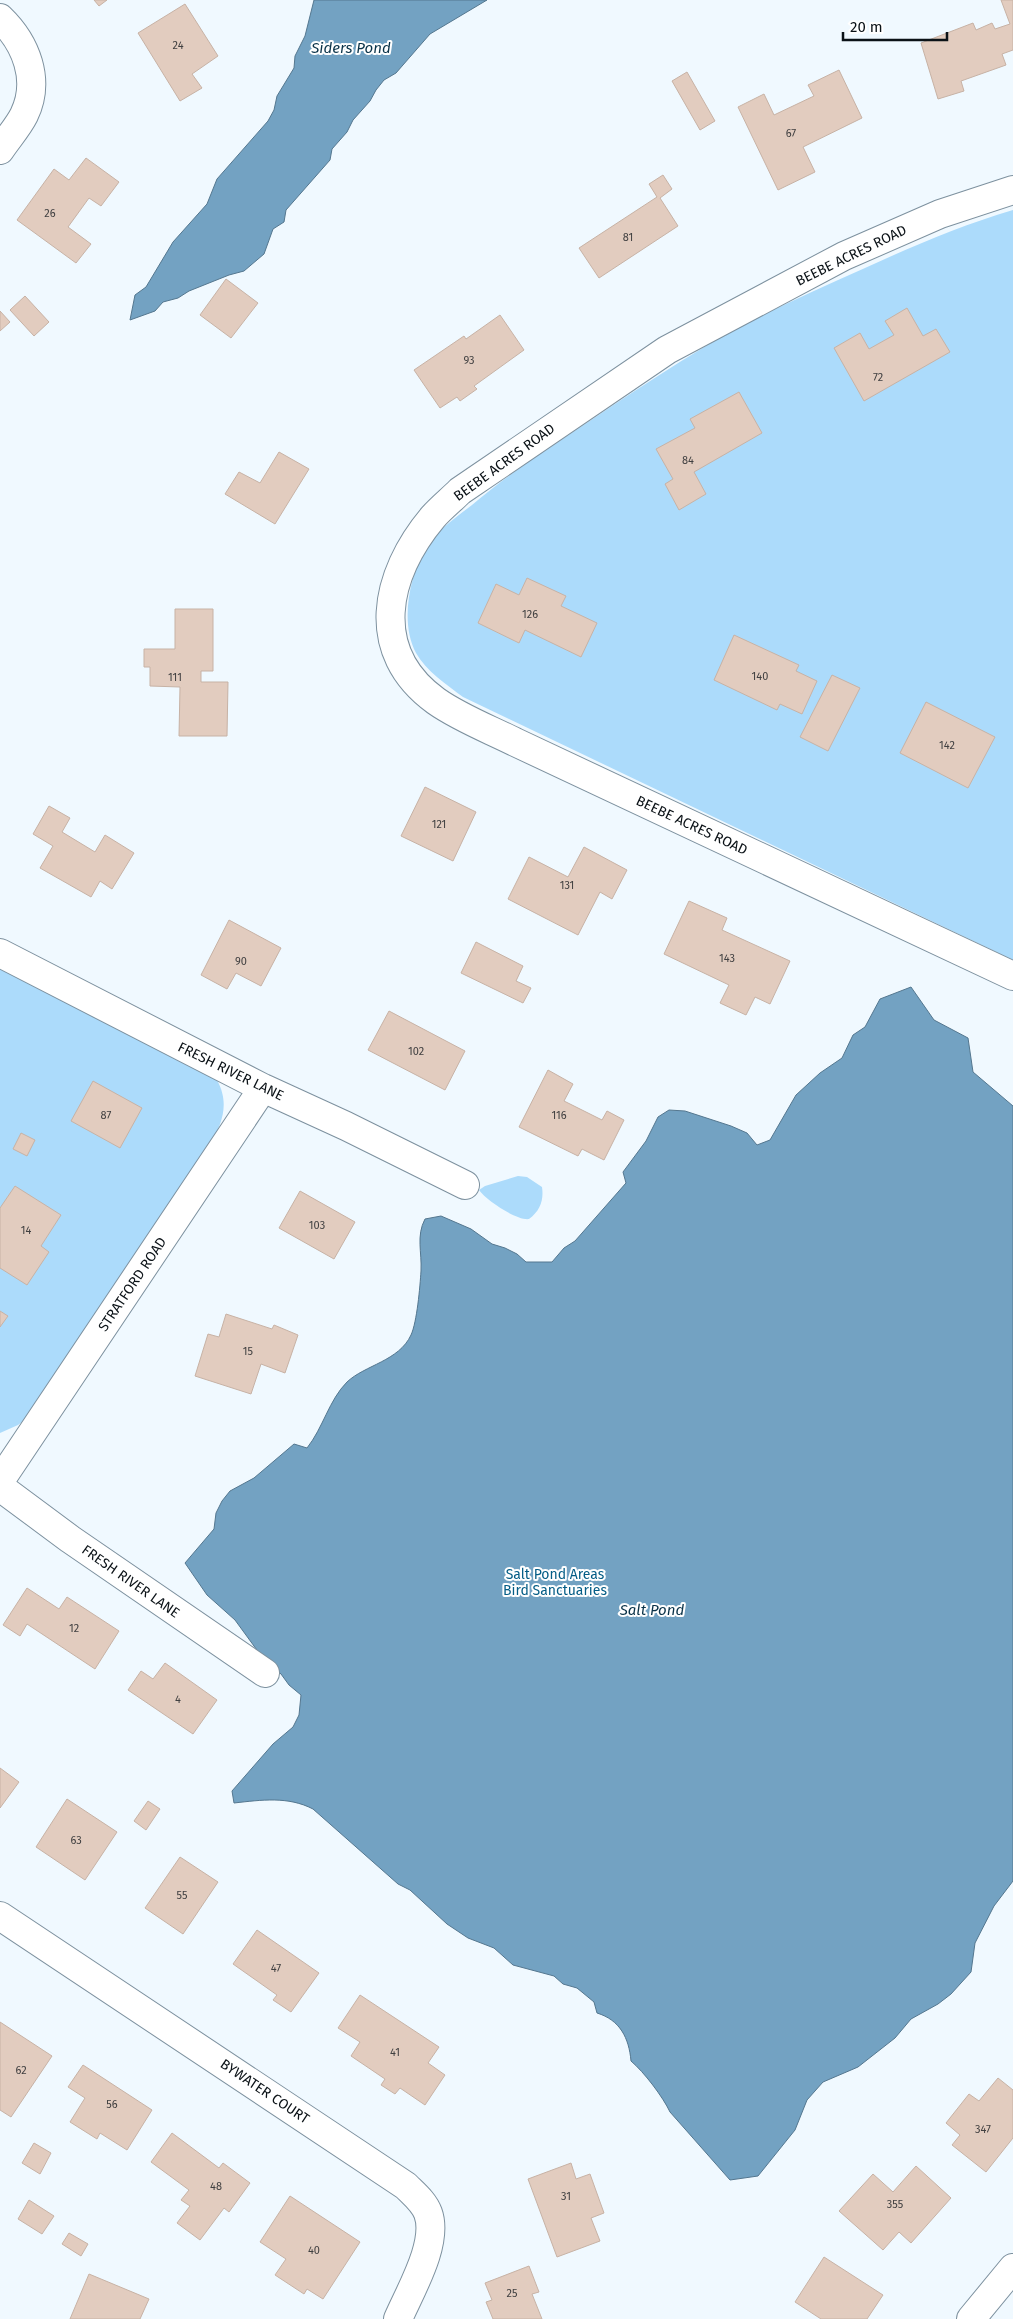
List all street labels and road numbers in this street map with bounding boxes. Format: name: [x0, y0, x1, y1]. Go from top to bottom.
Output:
street label: BEEBE ACRES ROAD: [793, 221, 909, 290]
street label: BEEBE ACRES ROAD: [450, 420, 558, 505]
street label: BEEBE ACRES ROAD: [633, 792, 750, 859]
street label: FRESH RIVER LANE: [175, 1038, 286, 1104]
street label: STRATFORD ROAD: [95, 1234, 170, 1335]
street label: FRESH RIVER LANE: [78, 1541, 183, 1622]
street label: BYWATER COURT: [217, 2055, 313, 2128]

